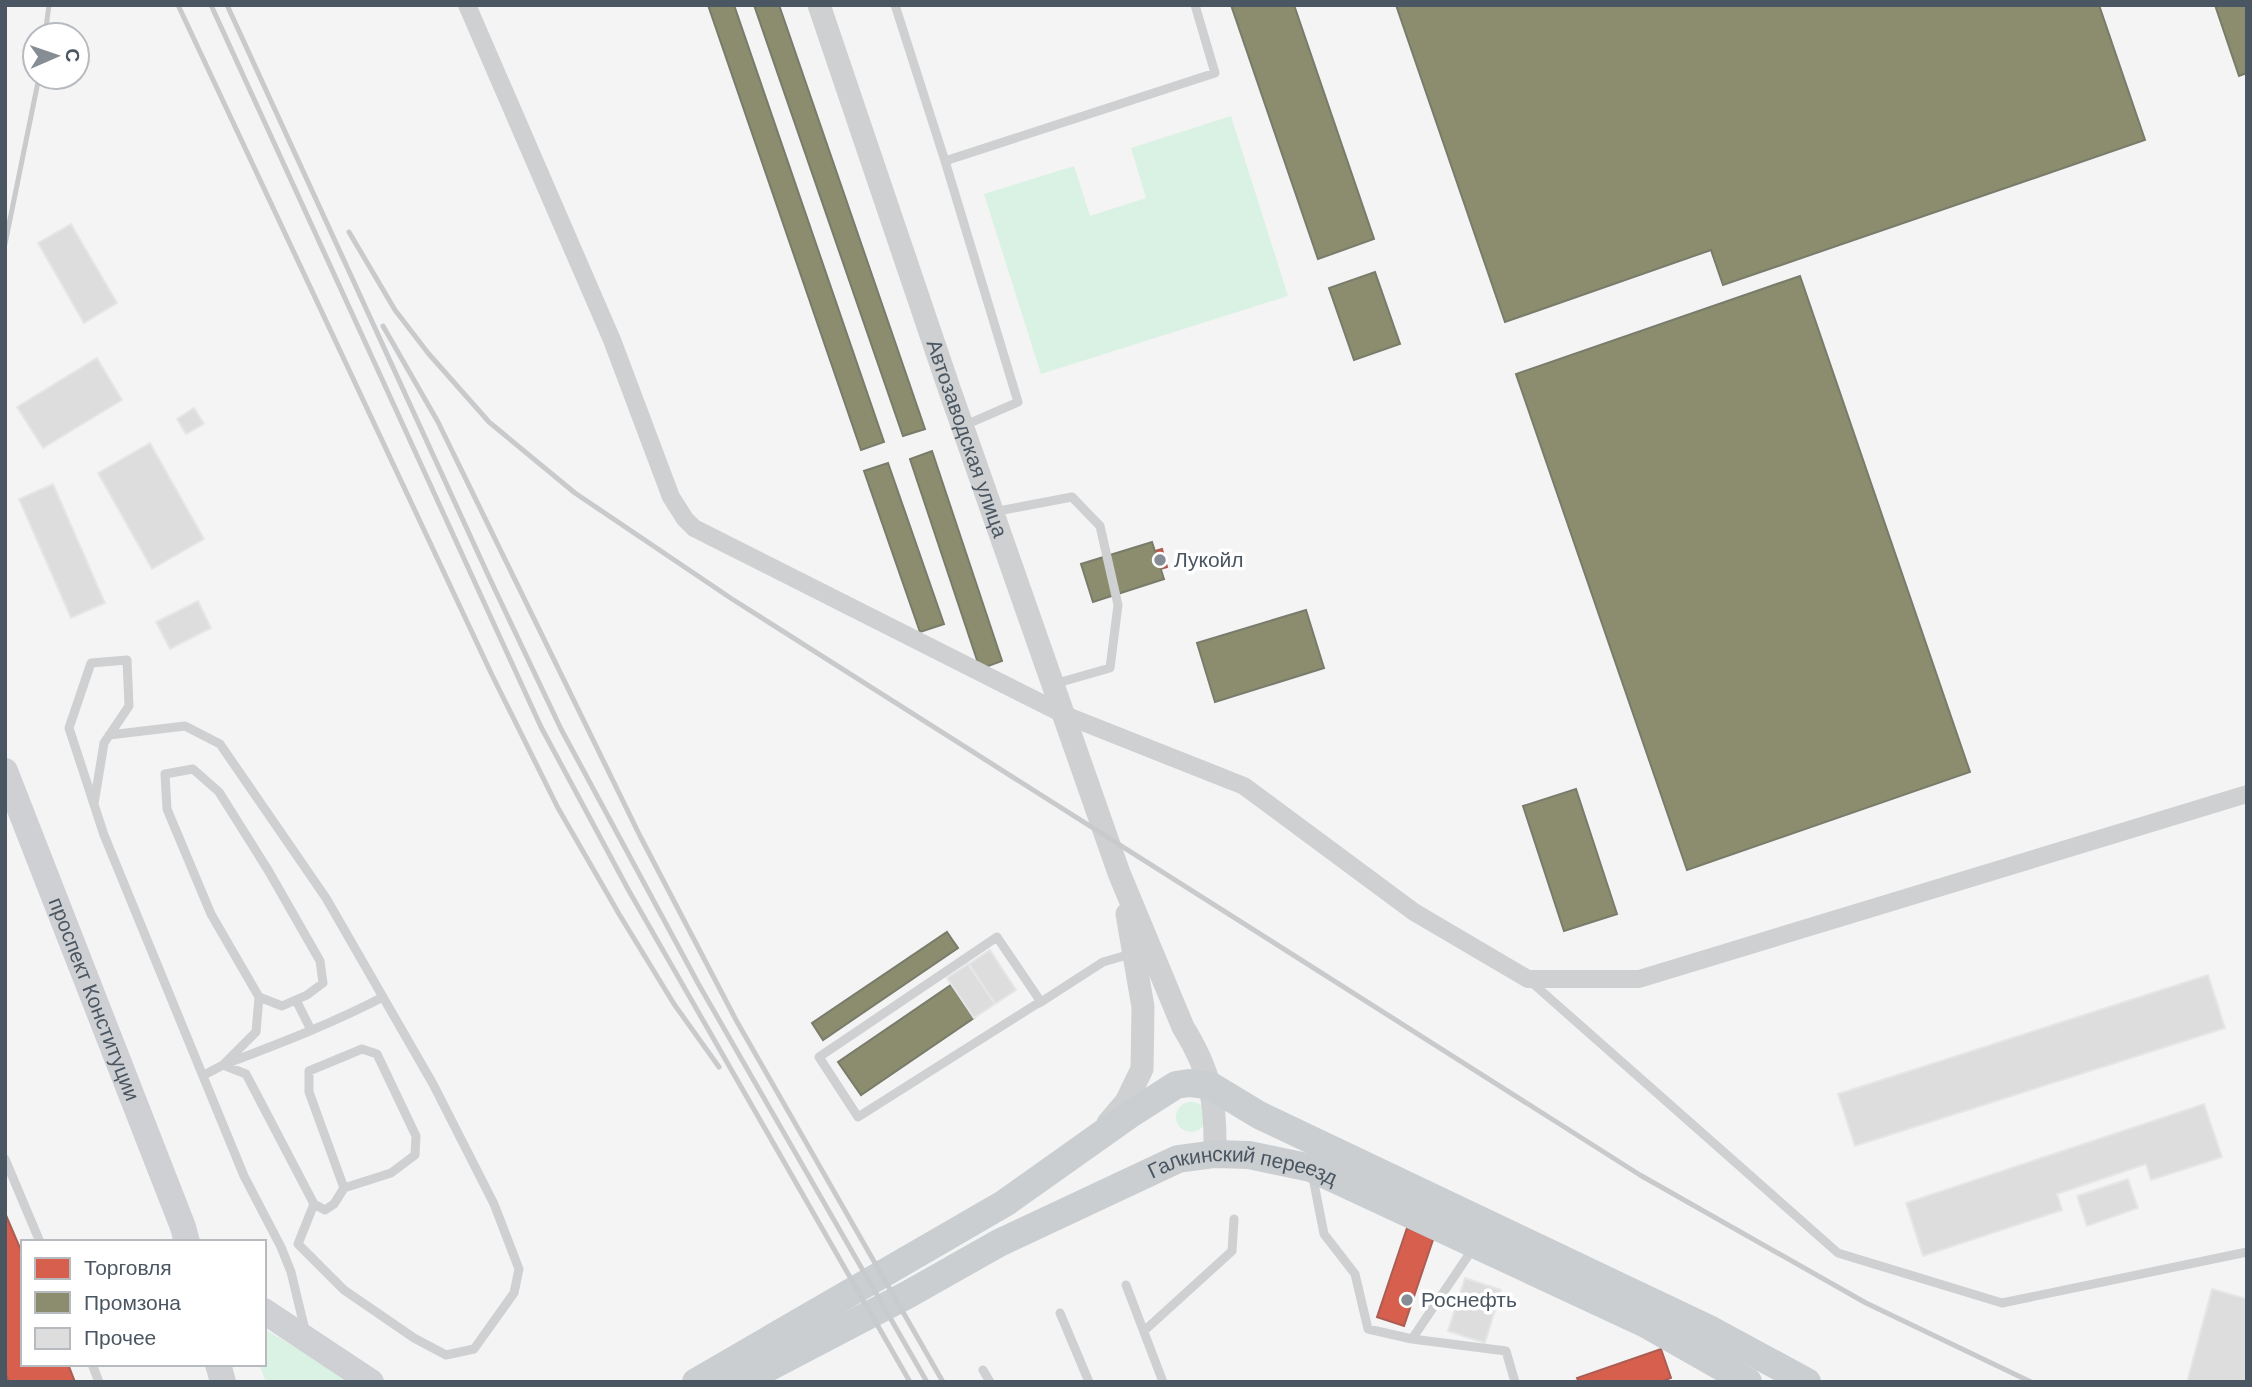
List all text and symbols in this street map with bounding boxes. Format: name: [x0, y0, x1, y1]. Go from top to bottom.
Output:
north arrow: [21, 21, 91, 91]
text: С: [60, 48, 85, 63]
street label: Автозаводская улица: [920, 336, 1014, 542]
place label: Лукойл: [1174, 546, 1244, 574]
marker: Лукойл: [1152, 552, 1168, 568]
street label: проспект Конституции: [42, 893, 146, 1105]
street label: Галкинский переезд: [1143, 1140, 1342, 1192]
legend: [21, 1240, 266, 1366]
text: Торговля: [84, 1254, 172, 1282]
place label: Роснефть: [1421, 1286, 1517, 1314]
text: Промзона: [84, 1289, 181, 1317]
marker: Роснефть: [1399, 1292, 1415, 1308]
text: Прочее: [84, 1324, 156, 1352]

